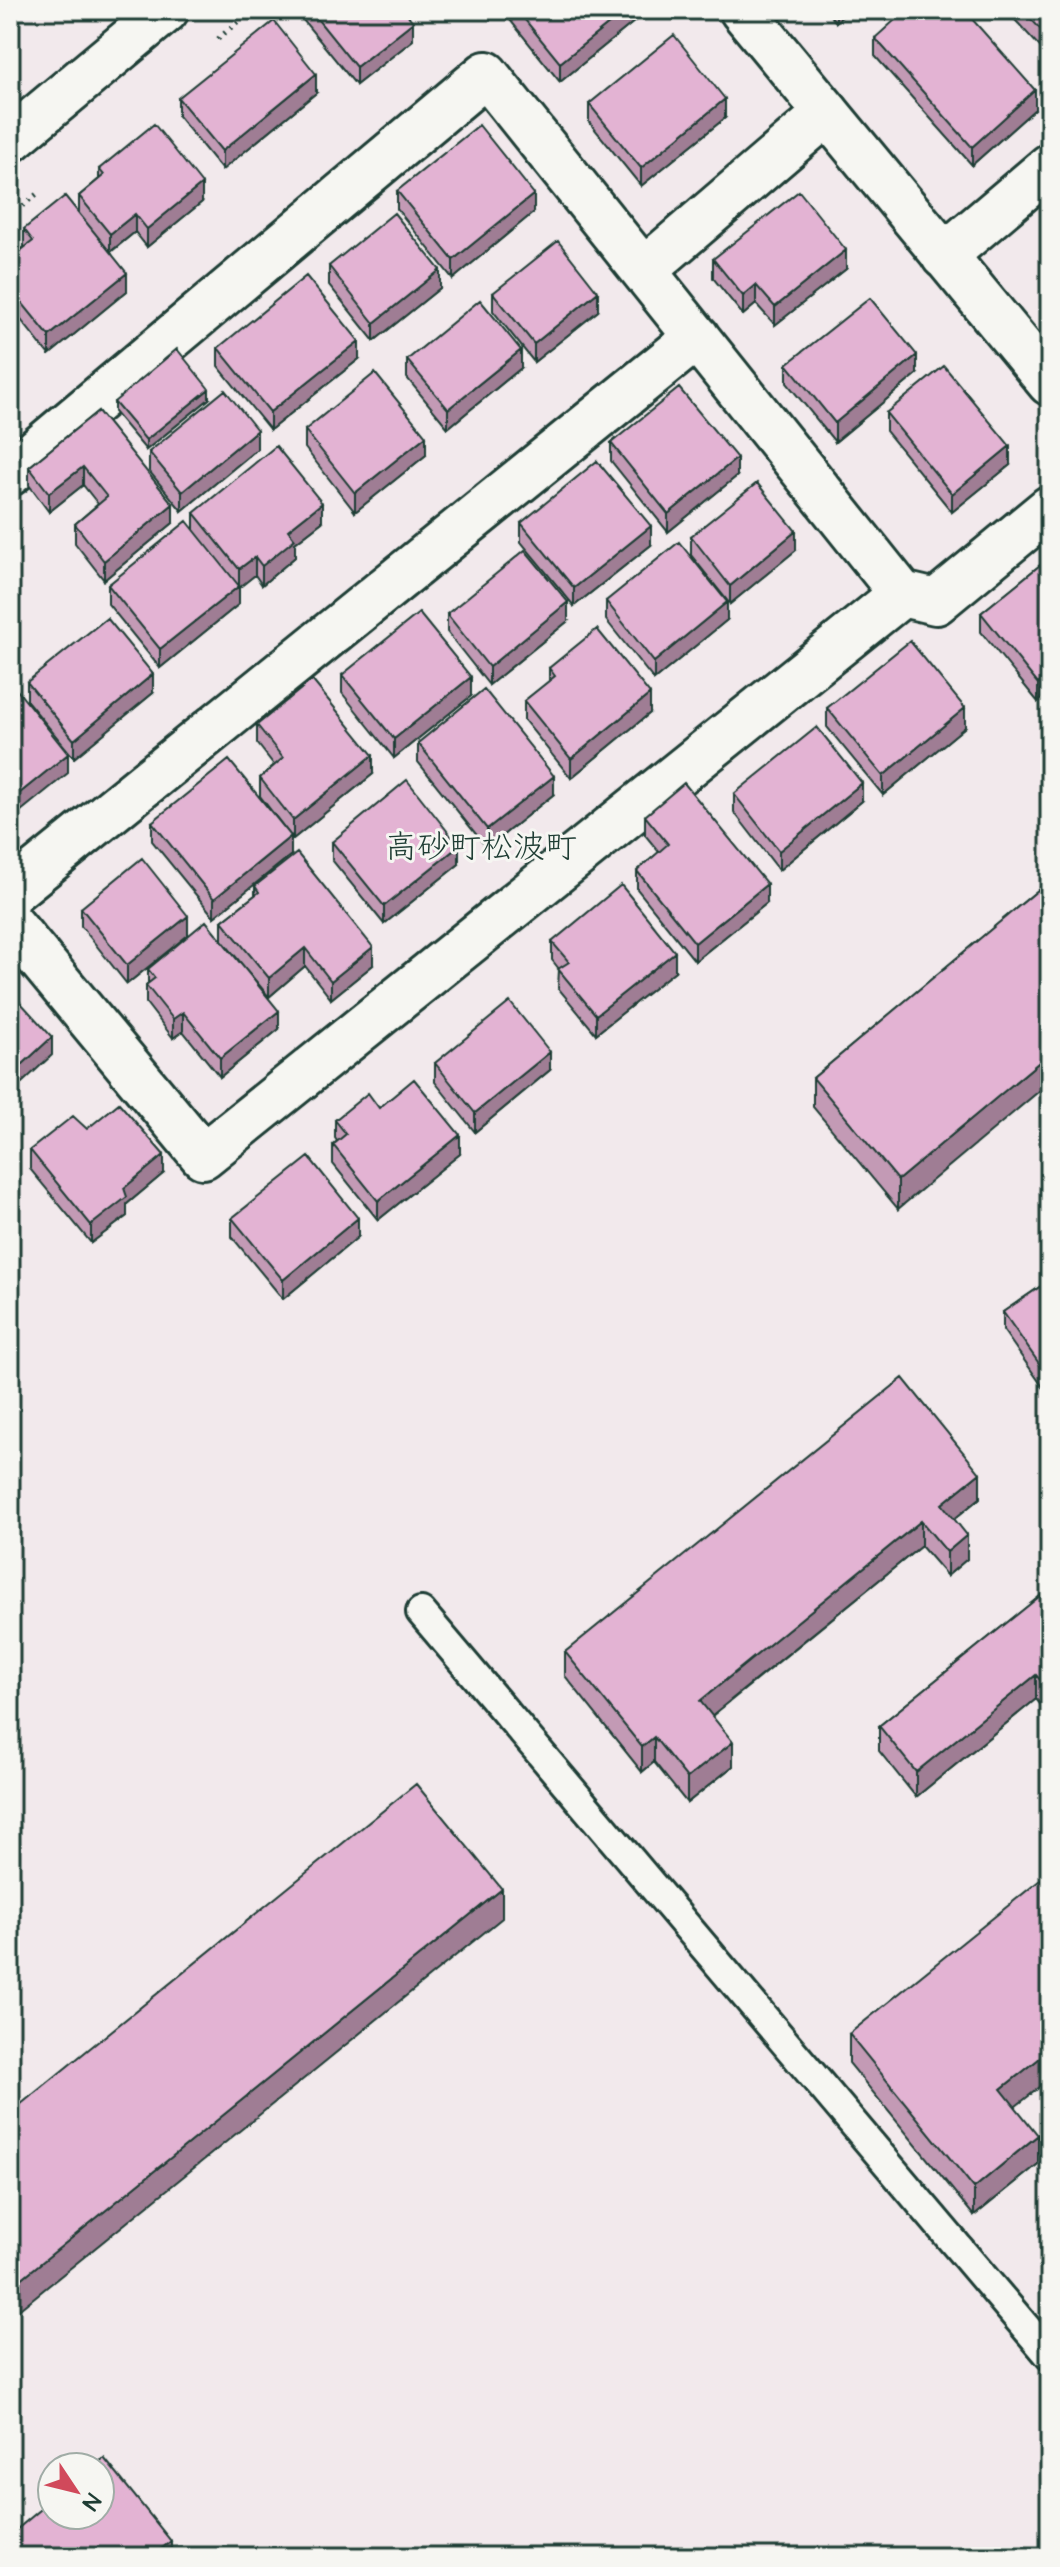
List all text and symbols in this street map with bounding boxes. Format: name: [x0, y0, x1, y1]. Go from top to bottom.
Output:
district label: 高砂町松波町: [385, 825, 577, 870]
north arrow: [36, 2451, 116, 2531]
text: N: [74, 2487, 108, 2516]

